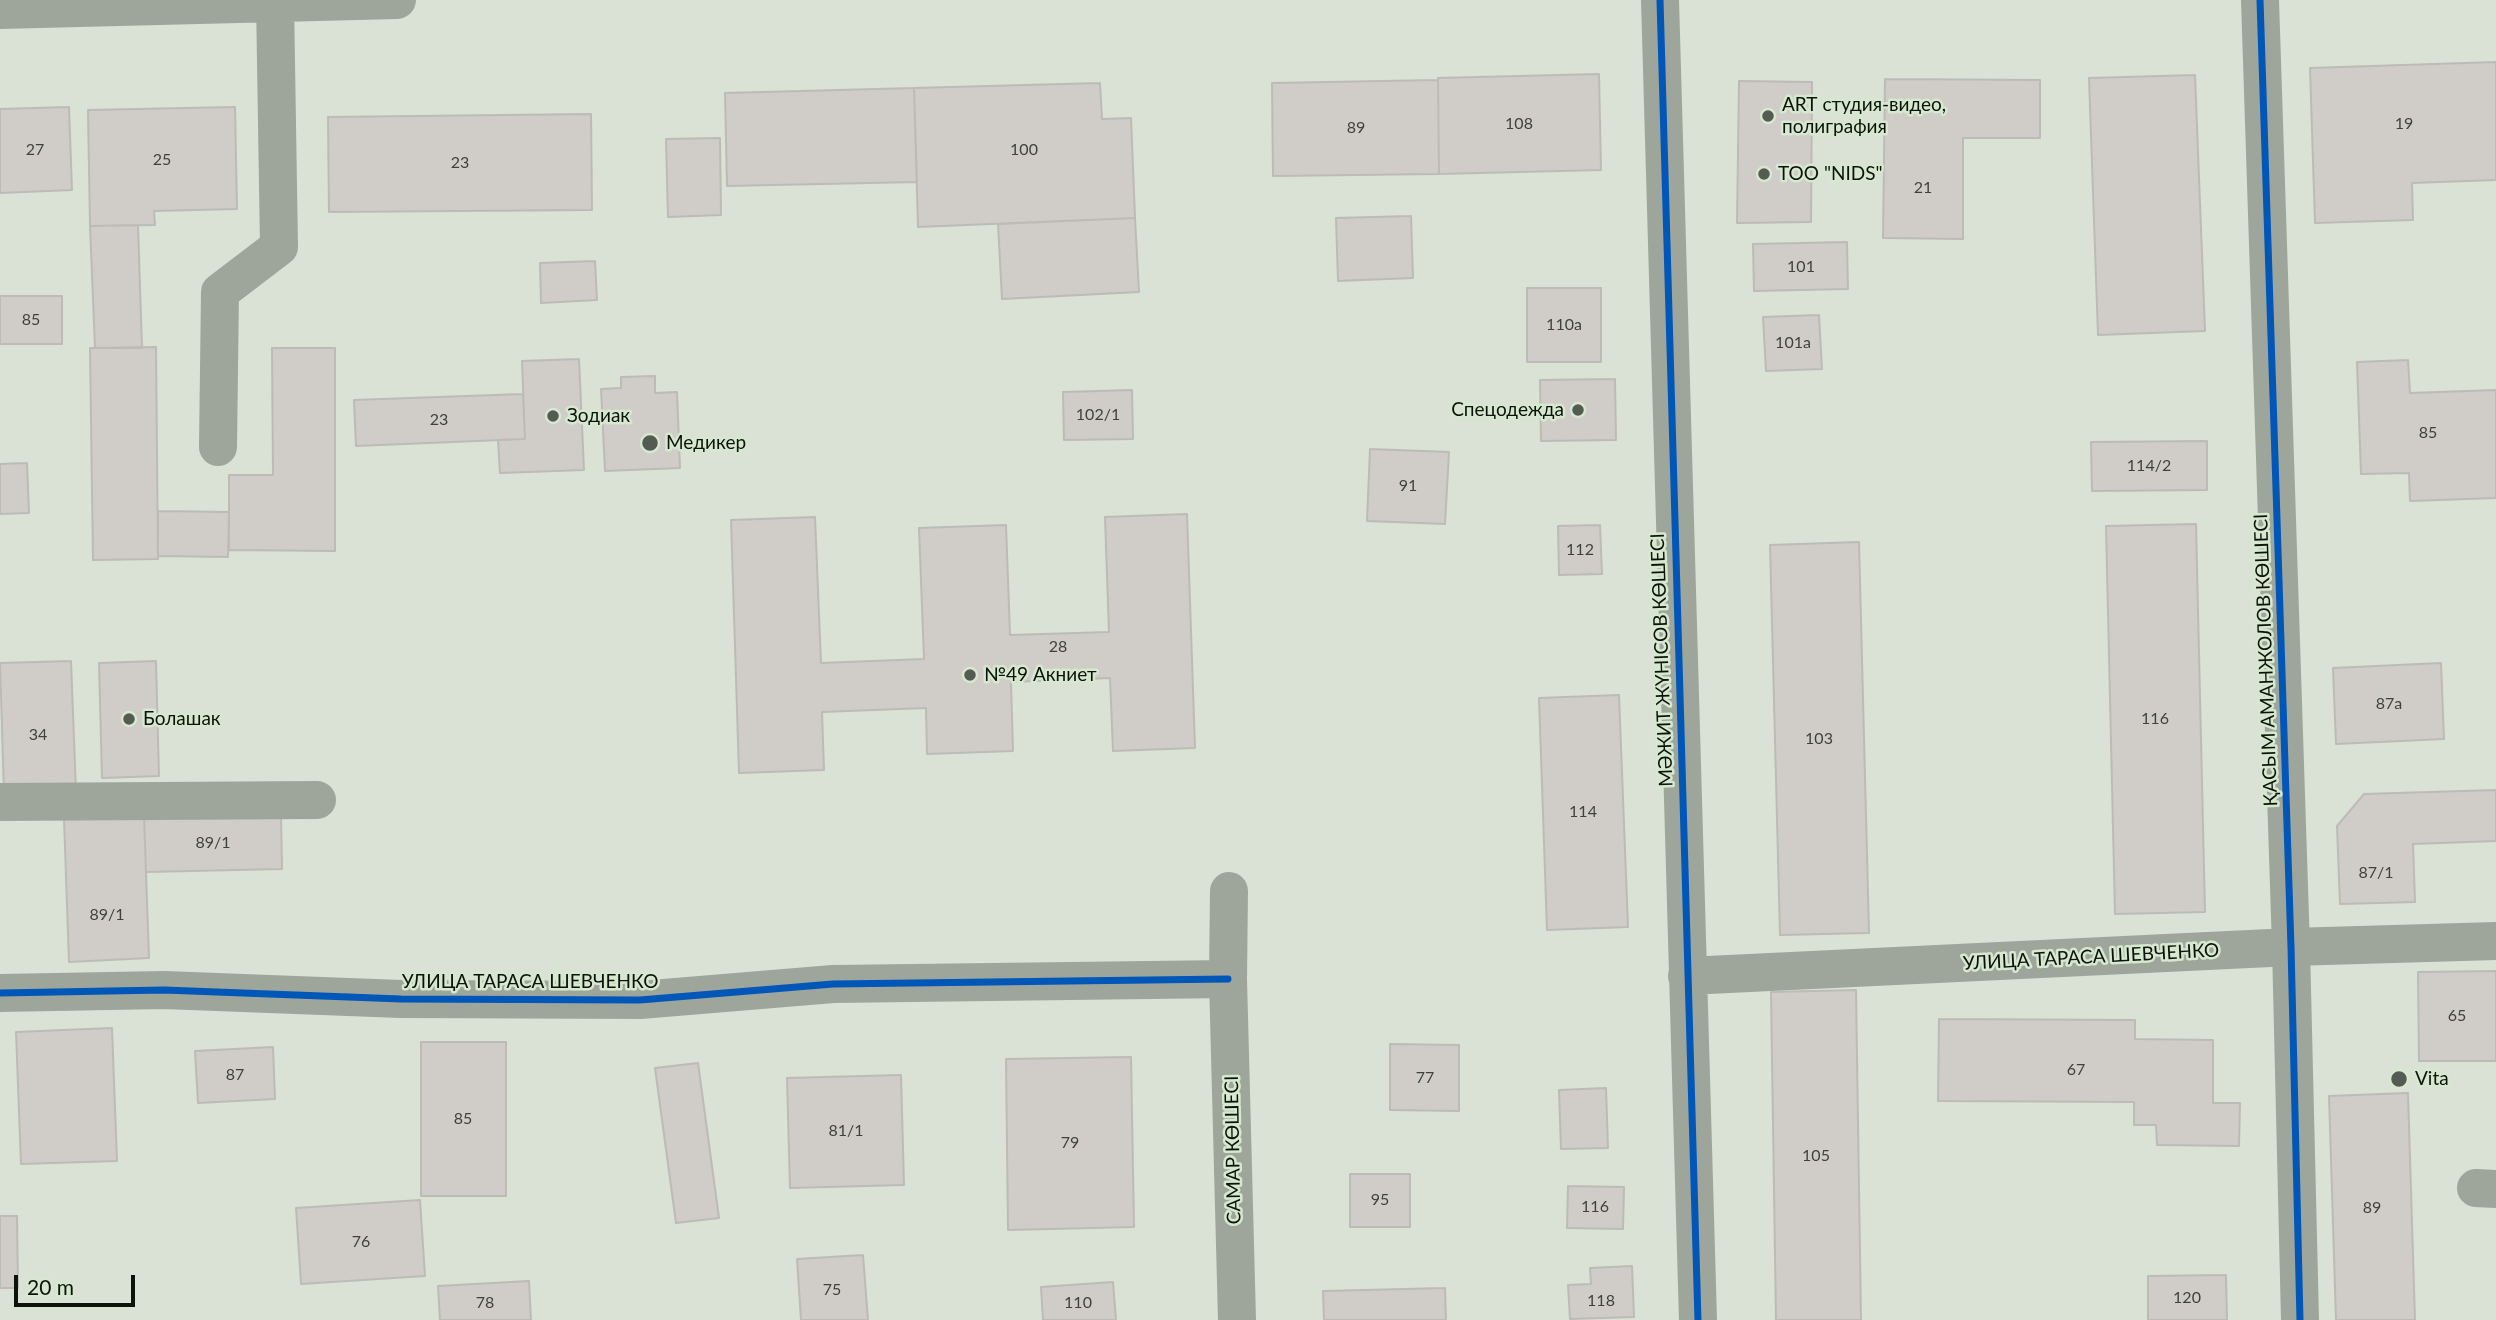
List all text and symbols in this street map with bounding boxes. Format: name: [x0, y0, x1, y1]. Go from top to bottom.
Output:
place label: ART студия-видео, полиграфия: [1782, 94, 1946, 138]
marker: ART студия-видео, полиграфия: [1760, 108, 1776, 124]
house number: 108: [1505, 114, 1533, 134]
house number: 19: [2395, 114, 2413, 134]
house number: 89: [1347, 118, 1365, 138]
house number: 27: [26, 140, 44, 160]
house number: 100: [1010, 140, 1038, 160]
house number: 25: [153, 150, 171, 170]
house number: 23: [451, 153, 469, 173]
place label: TOO "NIDS": [1778, 163, 1883, 185]
marker: TOO "NIDS": [1756, 166, 1772, 182]
house number: 21: [1914, 178, 1932, 198]
house number: 101: [1787, 257, 1815, 277]
house number: 85: [22, 310, 40, 330]
house number: 110а: [1546, 315, 1582, 335]
house number: 101а: [1775, 333, 1811, 353]
place label: Спецодежда: [1451, 399, 1564, 421]
marker: Спецодежда: [1570, 402, 1586, 418]
place label: Зодиак: [567, 405, 630, 427]
house number: 102/1: [1076, 405, 1120, 425]
marker: Зодиак: [545, 408, 561, 424]
house number: 23: [430, 410, 448, 430]
house number: 85: [2419, 423, 2437, 443]
place label: Медикер: [666, 432, 746, 454]
marker: Медикер: [640, 433, 660, 453]
house number: 114/2: [2127, 456, 2171, 476]
house number: 91: [1399, 476, 1417, 496]
street label: ҚАСЫМ АМАНЖОЛОВ КӨШЕСІ: [2249, 513, 2283, 807]
street label: МӘЖИТ ЖҮНІСОВ КӨШЕСІ: [1646, 533, 1678, 787]
house number: 112: [1566, 540, 1594, 560]
house number: 28: [1049, 637, 1067, 657]
place label: №49 Акниет: [984, 664, 1097, 686]
marker: №49 Акниет: [962, 667, 978, 683]
house number: 87а: [2376, 694, 2402, 714]
place label: Болашак: [143, 708, 221, 730]
house number: 116: [2141, 709, 2169, 729]
marker: Болашак: [121, 711, 137, 727]
house number: 34: [29, 725, 47, 745]
house number: 103: [1805, 729, 1833, 749]
house number: 114: [1569, 802, 1597, 822]
house number: 89/1: [195, 833, 231, 853]
house number: 87/1: [2358, 863, 2394, 883]
house number: 89/1: [89, 905, 125, 925]
street label: УЛИЦА ТАРАСА ШЕВЧЕНКО: [1962, 939, 2220, 975]
street label: УЛИЦА ТАРАСА ШЕВЧЕНКО: [402, 971, 658, 993]
house number: 65: [2448, 1006, 2466, 1026]
house number: 67: [2067, 1060, 2085, 1080]
house number: 87: [226, 1065, 244, 1085]
house number: 77: [1416, 1068, 1434, 1088]
place label: Vita: [2415, 1068, 2449, 1090]
marker: Vita: [2389, 1069, 2409, 1089]
street label: САМАР КӨШЕСІ: [1220, 1075, 1246, 1225]
house number: 85: [454, 1109, 472, 1129]
house number: 81/1: [828, 1121, 864, 1141]
house number: 79: [1061, 1133, 1079, 1153]
house number: 105: [1802, 1146, 1830, 1166]
house number: 95: [1371, 1190, 1389, 1210]
house number: 116: [1581, 1197, 1609, 1217]
house number: 89: [2363, 1198, 2381, 1218]
house number: 76: [352, 1232, 370, 1252]
scale bar: [18, 1260, 138, 1304]
text: 20 m: [27, 1274, 74, 1299]
house number: 75: [823, 1280, 841, 1300]
house number: 120: [2173, 1288, 2201, 1308]
house number: 118: [1587, 1291, 1615, 1311]
house number: 78: [476, 1293, 494, 1313]
house number: 110: [1064, 1293, 1092, 1313]

